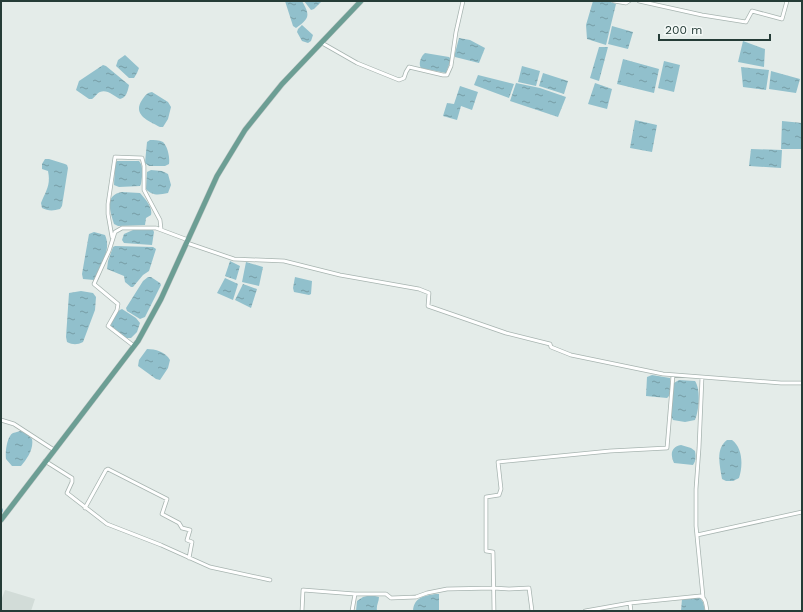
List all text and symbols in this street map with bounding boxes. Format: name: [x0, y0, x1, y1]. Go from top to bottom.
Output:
scale bar: [659, 16, 770, 42]
text: 200 m: [665, 23, 702, 37]

